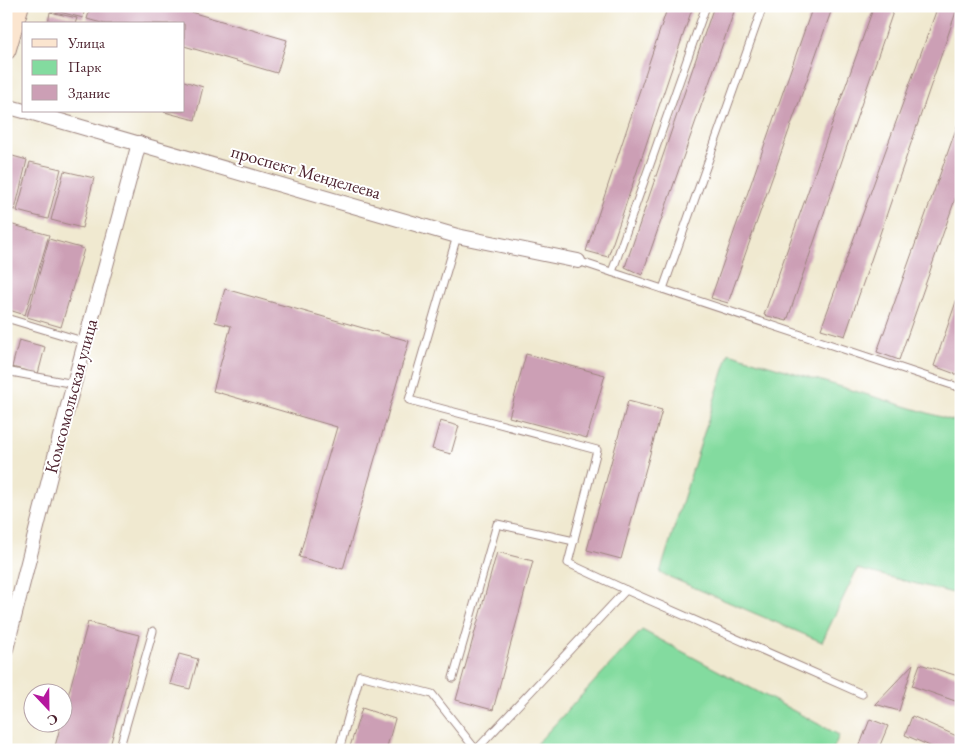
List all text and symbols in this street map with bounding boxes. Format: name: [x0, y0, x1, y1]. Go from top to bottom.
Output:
legend: [22, 22, 185, 112]
text: Улица: [67, 33, 105, 52]
text: Парк: [68, 57, 101, 76]
text: Здание: [68, 83, 110, 102]
street label: проспект Менделеева: [229, 139, 384, 204]
street label: Комсомольская улица: [39, 315, 102, 476]
north arrow: [22, 684, 72, 734]
text: С: [45, 710, 61, 730]

